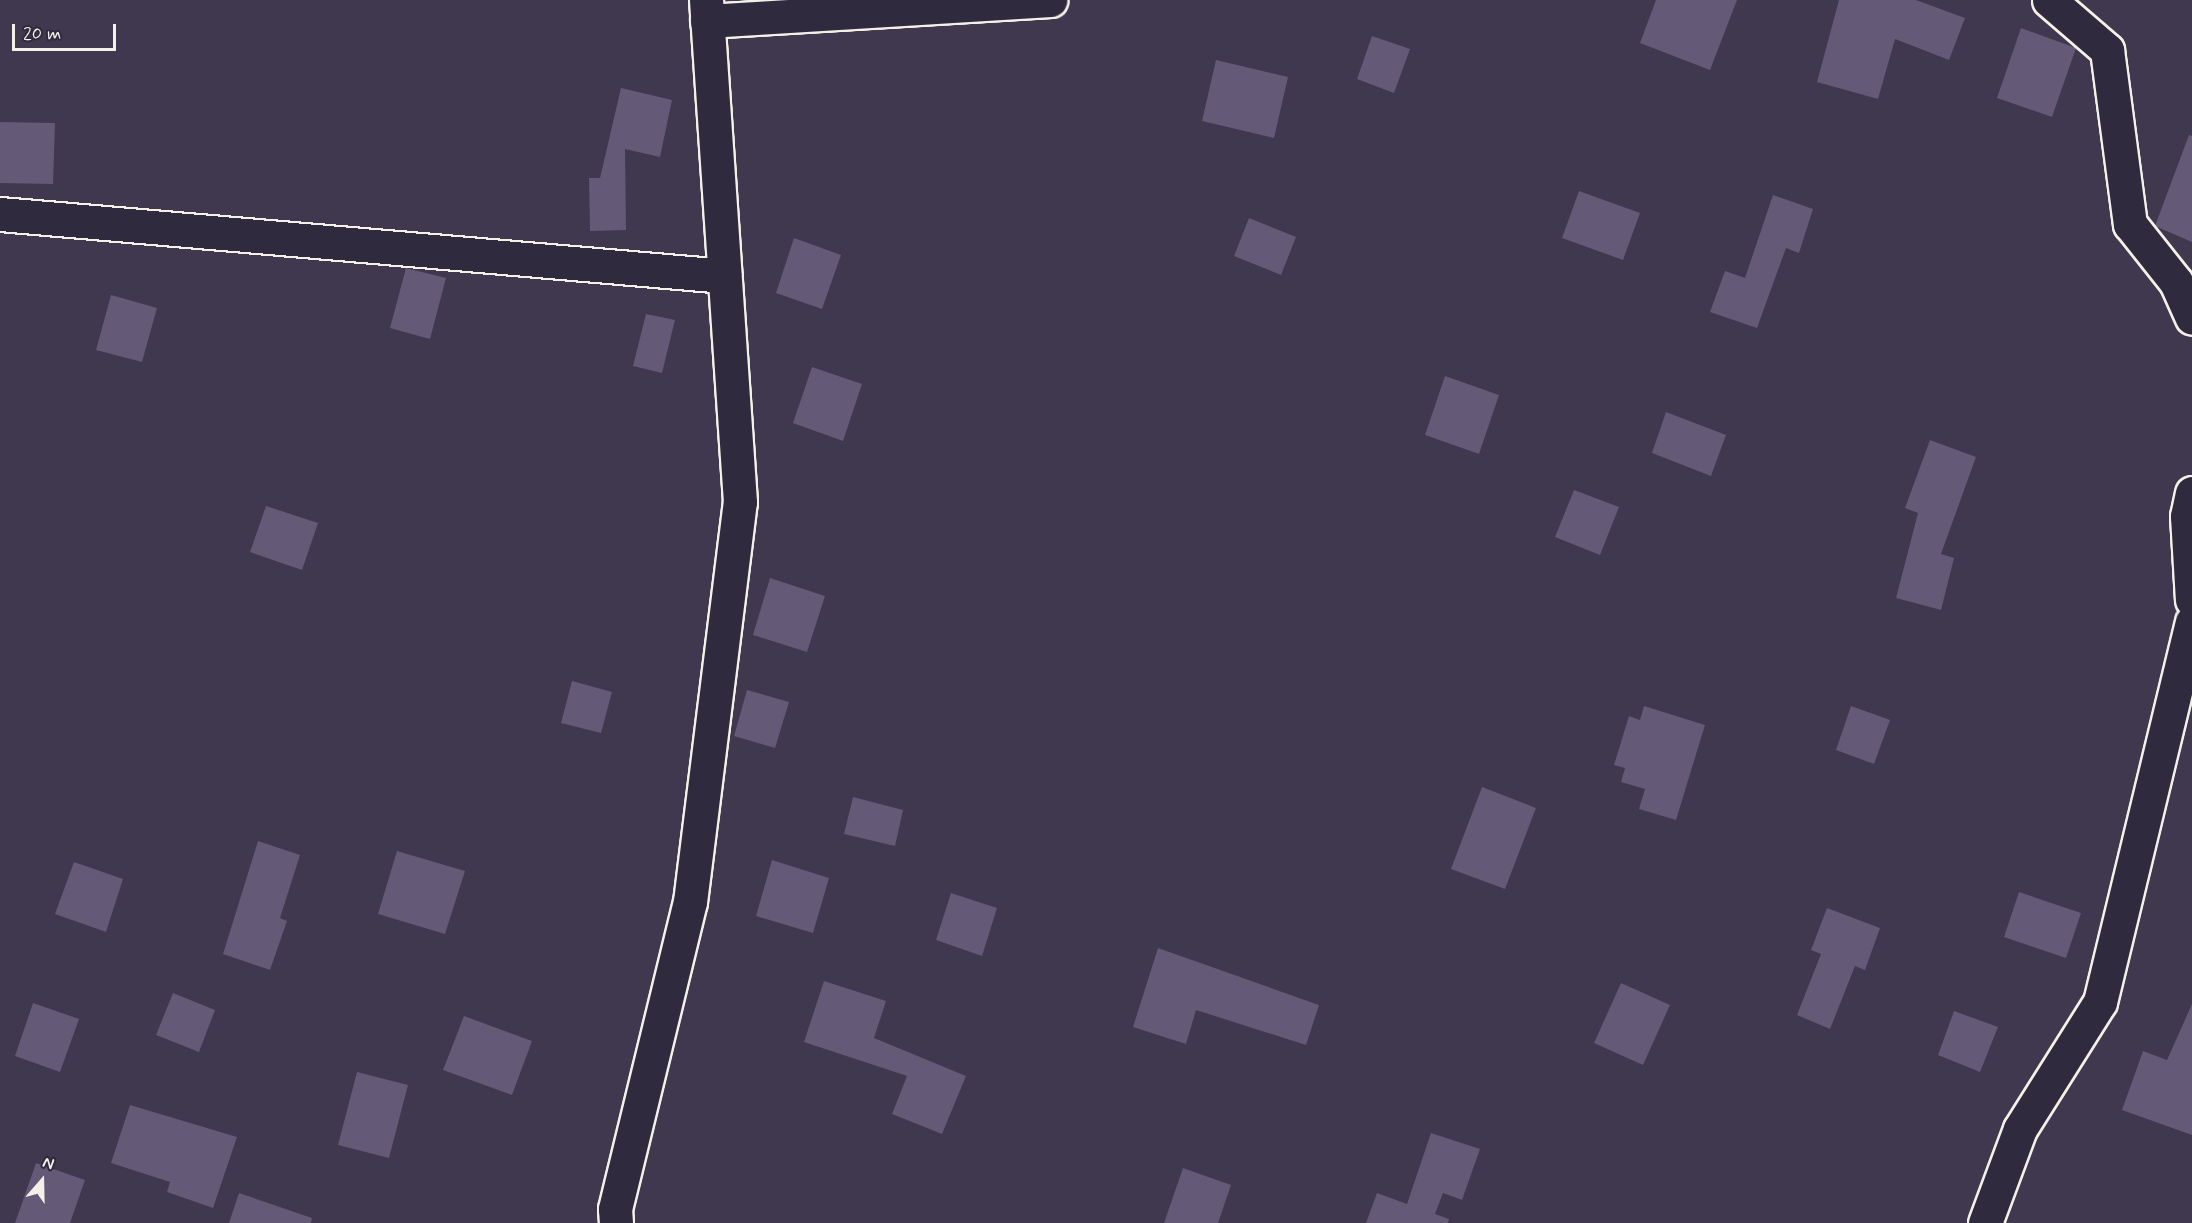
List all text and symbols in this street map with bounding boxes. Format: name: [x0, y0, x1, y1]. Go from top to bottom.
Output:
scale bar: [15, 12, 118, 50]
text: 20 m: [23, 22, 61, 46]
north arrow: [12, 1151, 72, 1211]
text: N: [40, 1152, 57, 1175]

